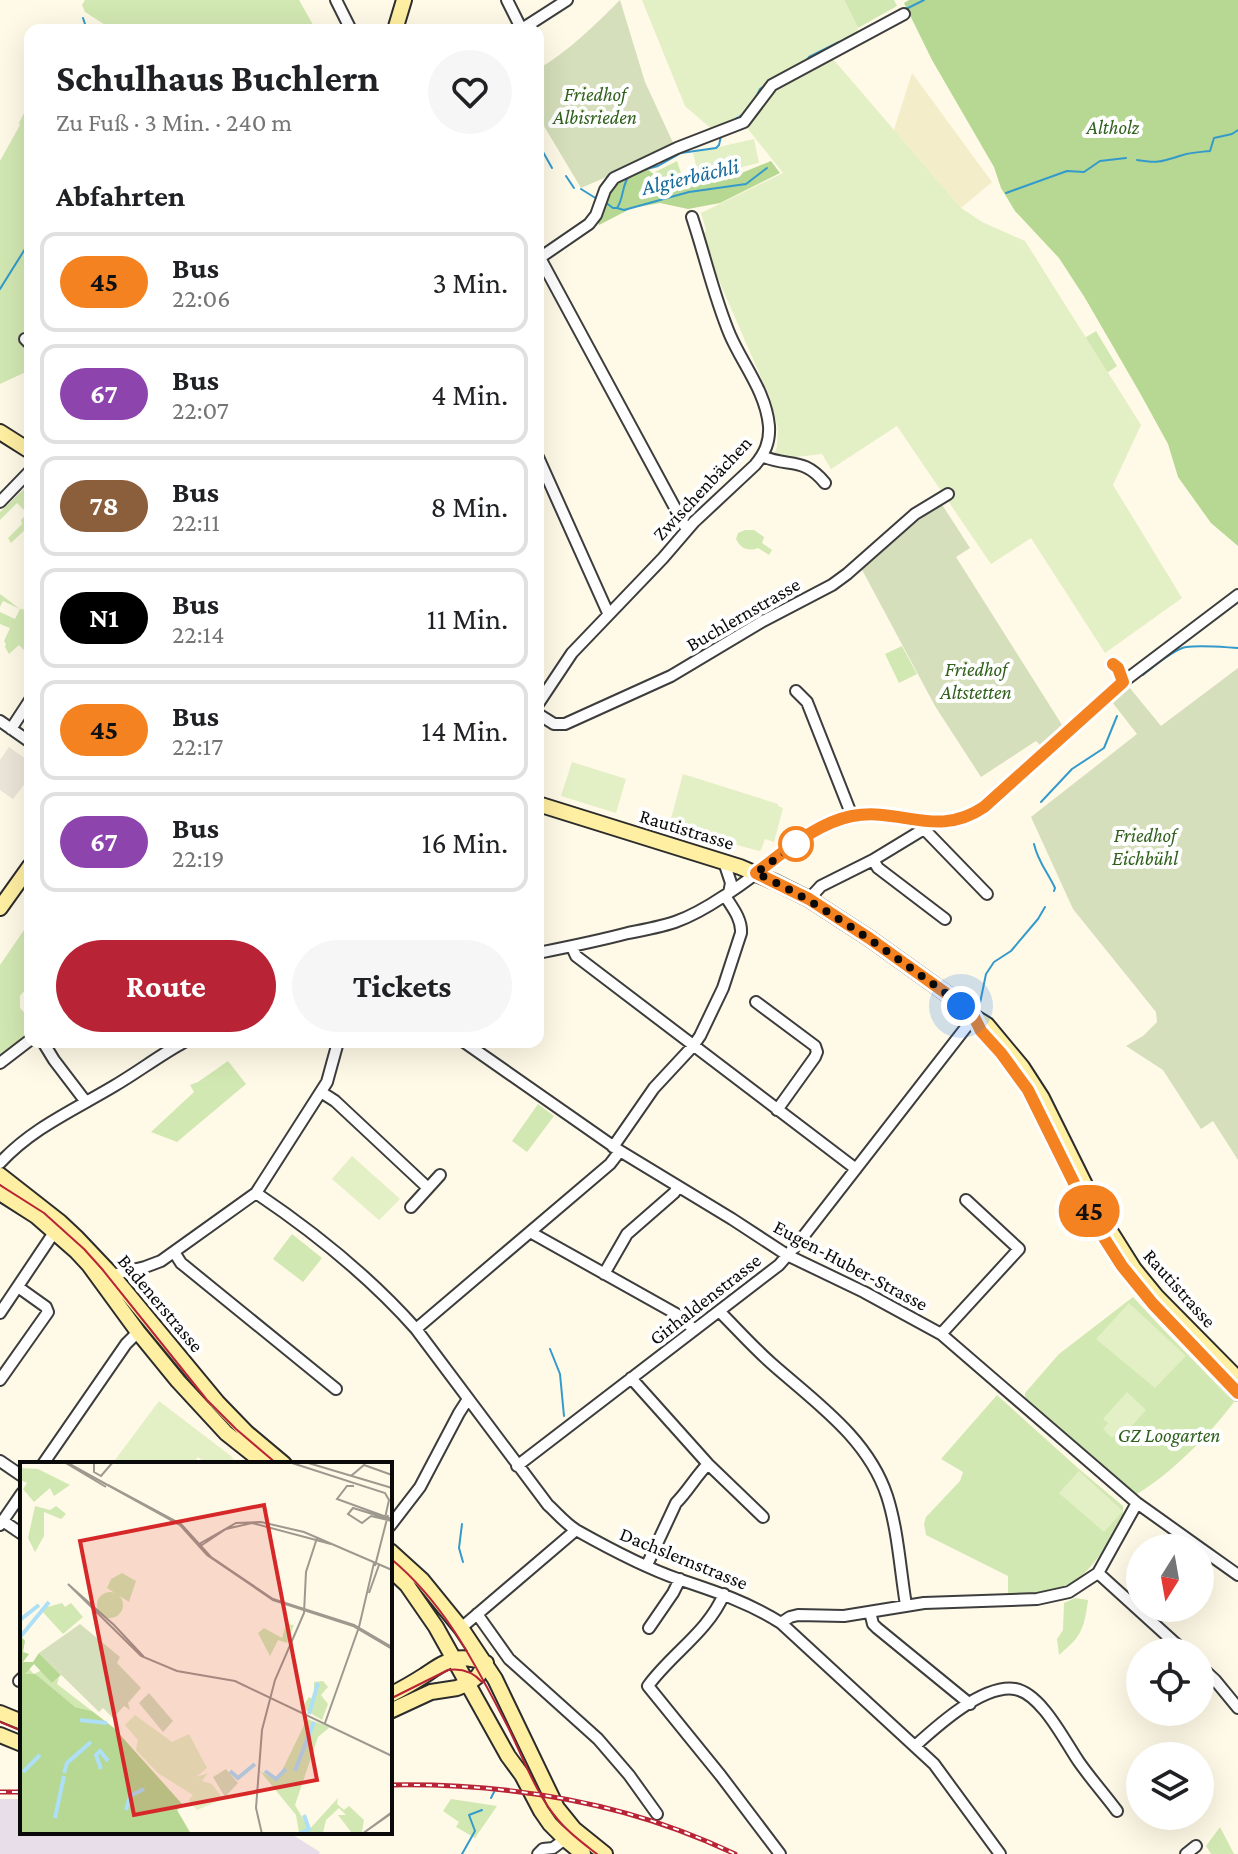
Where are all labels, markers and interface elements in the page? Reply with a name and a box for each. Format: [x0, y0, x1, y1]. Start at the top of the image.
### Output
button: heart [428, 50, 512, 134]
text: Schulhaus Buchlern [56, 57, 379, 99]
park label: Friedhof Albisrieden [552, 83, 637, 128]
text: Zu Fuß · 3 Min. · 240 m [56, 108, 292, 137]
park label: Altholz [1086, 116, 1140, 138]
water label: Algierbächli [638, 153, 741, 200]
text: Abfahrten [56, 179, 185, 212]
text: Bus [172, 251, 219, 284]
text: 45 [90, 266, 118, 297]
text: 3 Min. [432, 266, 508, 299]
text: 22:06 [172, 284, 231, 313]
text: Bus [172, 363, 219, 396]
text: 67 [90, 378, 118, 409]
text: 4 Min. [431, 378, 508, 411]
text: 22:07 [172, 396, 229, 425]
street label: Zwischenbächen [648, 431, 756, 545]
text: Bus [172, 475, 219, 508]
text: 78 [89, 490, 119, 521]
text: 8 Min. [431, 490, 508, 523]
text: 22:11 [172, 508, 220, 537]
street label: Buchlernstrasse [682, 573, 804, 655]
text: Bus [172, 587, 219, 620]
text: N1 [89, 602, 119, 633]
text: 11 Min. [427, 602, 508, 635]
text: 22:14 [172, 620, 225, 649]
park label: Friedhof Altstetten [939, 658, 1012, 703]
text: Bus [172, 699, 219, 732]
text: 45 [90, 714, 118, 745]
text: 14 Min. [421, 714, 508, 747]
text: 22:17 [172, 732, 223, 761]
street label: Rautistrasse [637, 804, 737, 854]
text: Bus [172, 811, 219, 844]
park label: Friedhof Eichbühl [1112, 824, 1179, 869]
text: 67 [90, 826, 118, 857]
text: 16 Min. [421, 826, 508, 859]
unlabelled marker [779, 827, 813, 861]
text: 22:19 [172, 844, 224, 873]
button: Route [56, 940, 276, 1032]
button: Tickets [292, 940, 512, 1032]
your location [941, 986, 981, 1026]
line badge: 45 [1053, 1185, 1125, 1237]
text: 45 [1075, 1195, 1103, 1226]
street label: Eugen-Huber-Strasse [770, 1215, 932, 1316]
street label: Rautistrasse [1139, 1244, 1221, 1332]
street label: Girhaldenstrasse [645, 1249, 765, 1349]
street label: Badenerstrasse [114, 1250, 208, 1357]
park label: GZ Loogarten [1118, 1424, 1220, 1447]
inset map [20, 1462, 392, 1834]
street label: Dachslernstrasse [617, 1522, 751, 1594]
north arrow [1126, 1534, 1214, 1622]
map controls [1126, 1534, 1214, 1830]
button: locate [1126, 1638, 1214, 1726]
button: layers [1126, 1742, 1214, 1830]

